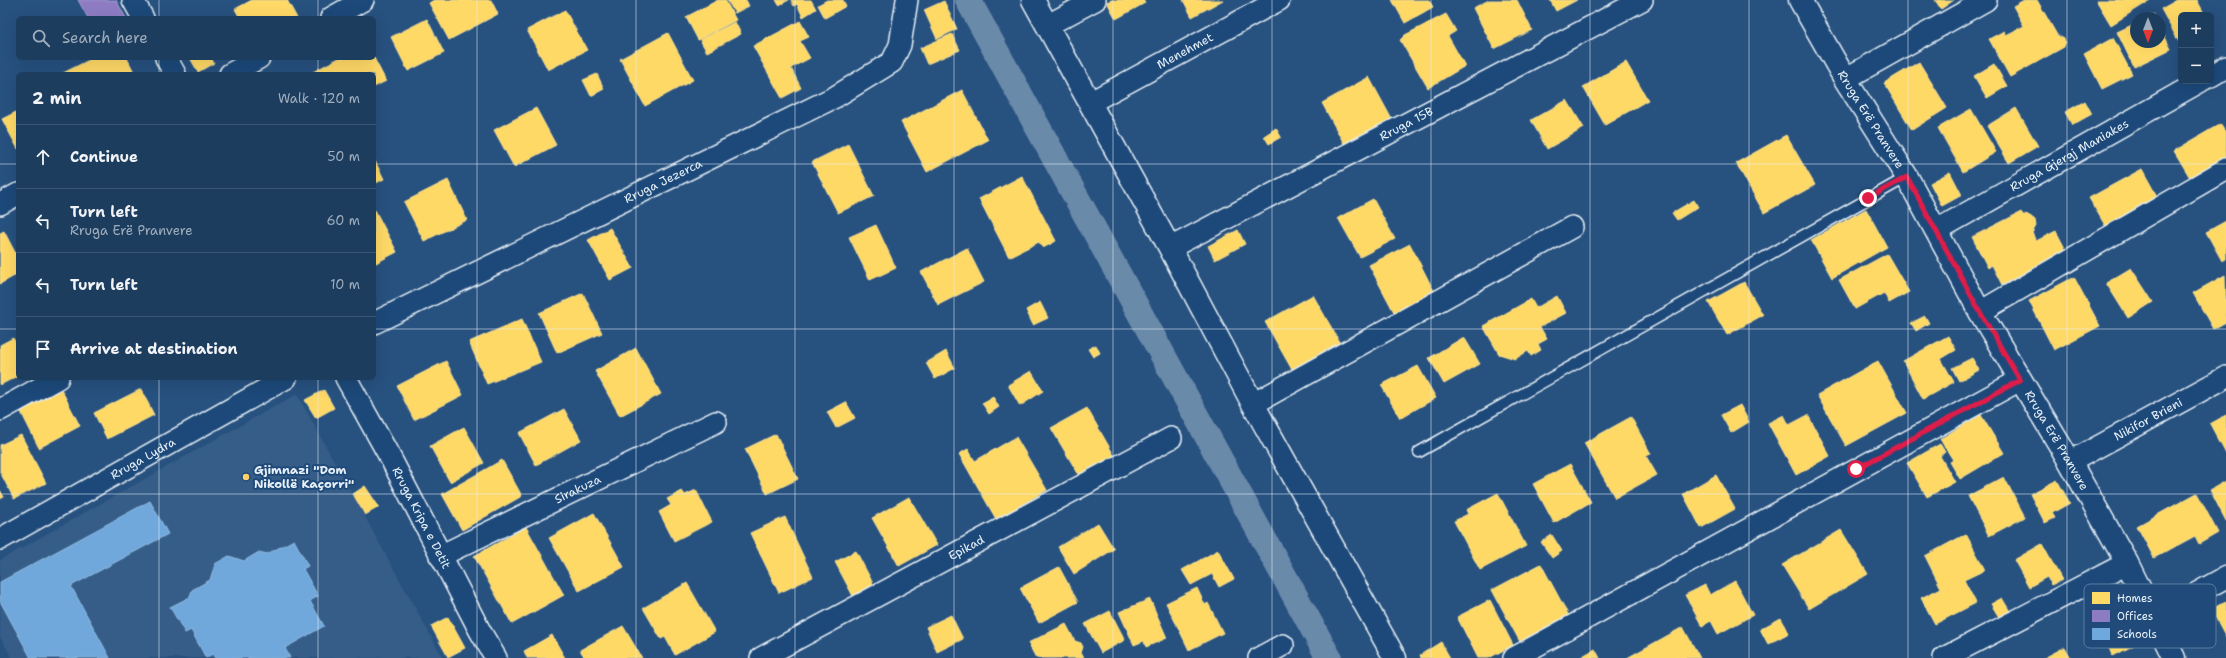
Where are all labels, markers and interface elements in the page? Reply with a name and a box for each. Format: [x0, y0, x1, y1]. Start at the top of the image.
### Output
north arrow [2130, 12, 2166, 48]
map controls [2178, 12, 2214, 84]
button: + [2178, 12, 2214, 48]
search box [16, 16, 376, 60]
icon: search [30, 27, 52, 49]
text: Search here [62, 28, 148, 48]
street label: Menehmet [1154, 29, 1216, 73]
button: − [2178, 48, 2214, 84]
street label: Rruga Erë Pranvere [1834, 68, 1908, 172]
text: 2 min [32, 87, 82, 109]
text: Walk · 120 m [278, 90, 360, 107]
street label: Rruga 15B [1377, 103, 1436, 145]
street label: Rruga Gjergj Maniakes [2007, 115, 2132, 195]
icon: ahead [32, 146, 54, 168]
text: Continue [70, 147, 138, 167]
text: 50 m [327, 148, 360, 165]
street label: Rruga Jezerca [622, 155, 705, 207]
route end [1859, 189, 1877, 207]
text: Turn left [70, 202, 138, 222]
icon: left [32, 210, 54, 232]
text: 60 m [327, 212, 360, 229]
text: Rruga Erë Pranvere [70, 222, 193, 239]
icon: left [32, 274, 54, 296]
text: Turn left [70, 275, 138, 295]
text: 10 m [330, 276, 360, 293]
icon: arrive [32, 338, 54, 360]
text: Arrive at destination [70, 339, 238, 359]
street label: Rruga Erë Pranvere [2021, 388, 2092, 493]
street label: Nikifor Brieni [2111, 394, 2185, 445]
street label: Rruga Lydra [108, 434, 179, 483]
route start [1847, 460, 1865, 478]
place label: Gjimnazi "Dom Nikollë Kaçorri" [254, 462, 354, 492]
street label: Rruga Kripa e Detit [389, 464, 454, 572]
street label: Sirakuza [552, 471, 604, 507]
marker: Gjimnazi "Dom Nikollë Kaçorri" [241, 472, 251, 482]
street label: Epikad [946, 531, 987, 564]
legend [2084, 584, 2216, 648]
text: Homes [2117, 591, 2153, 606]
text: Offices [2117, 609, 2153, 624]
text: Schools [2117, 627, 2157, 642]

